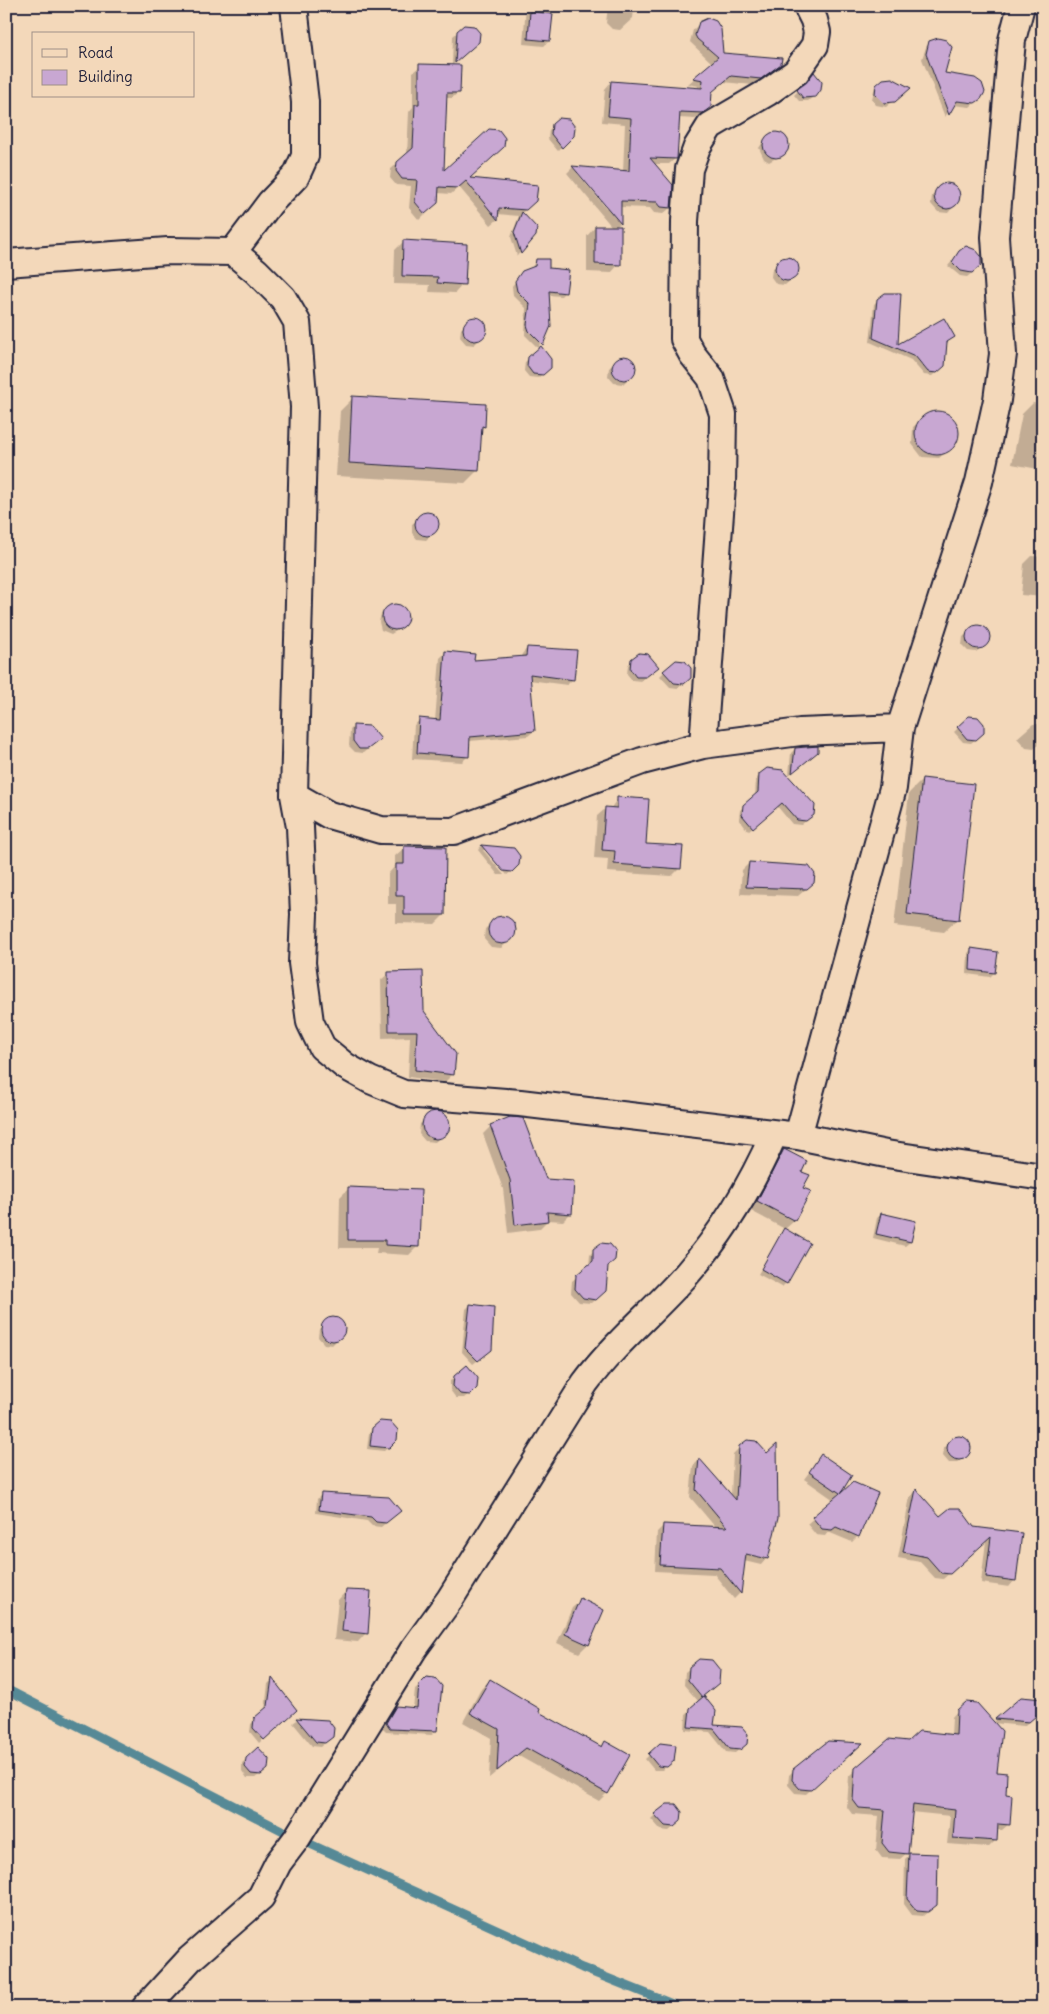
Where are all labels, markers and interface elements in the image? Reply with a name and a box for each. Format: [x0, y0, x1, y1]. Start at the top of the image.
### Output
legend [32, 32, 195, 98]
text: Road [78, 43, 113, 62]
text: Building [78, 67, 133, 86]

